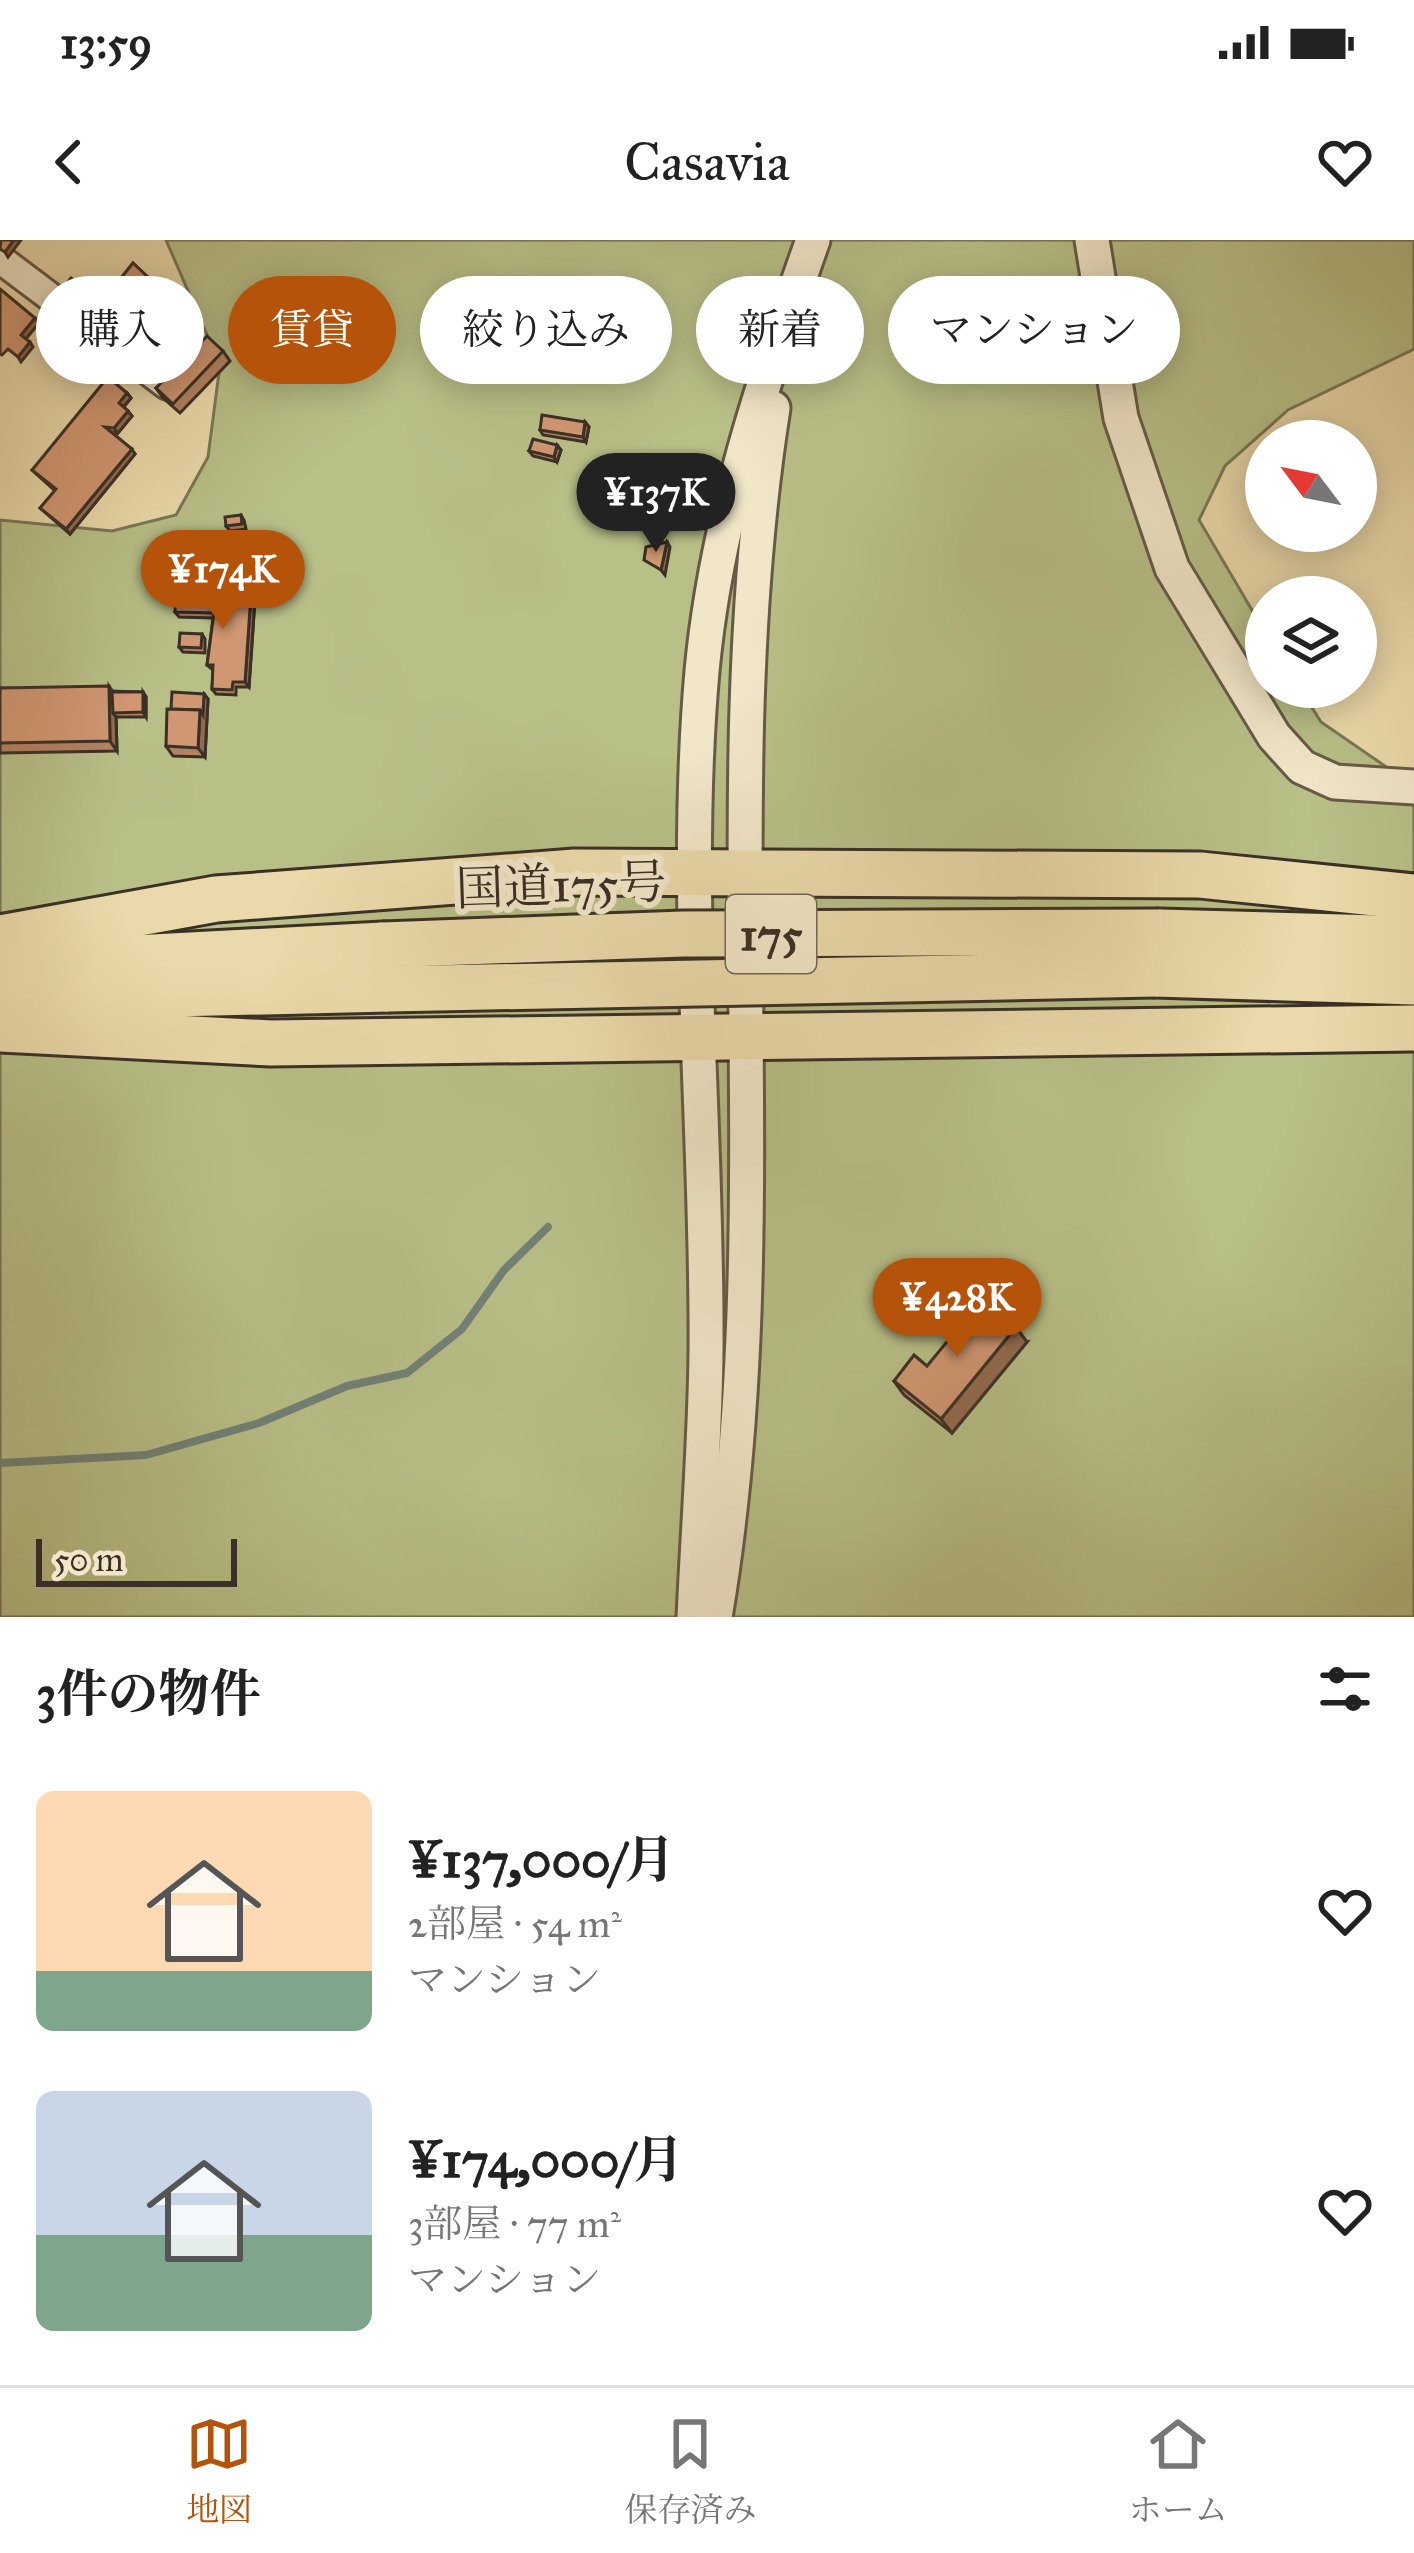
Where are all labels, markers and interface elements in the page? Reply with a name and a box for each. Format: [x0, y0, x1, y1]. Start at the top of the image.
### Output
text: 13:59 [60, 15, 152, 70]
icon: back [36, 129, 102, 195]
text: Casavia [624, 129, 790, 195]
icon: heart [1312, 129, 1378, 195]
chip: 購入 [36, 276, 204, 384]
chip: 賃貸 [228, 276, 396, 384]
chip: 絞り込み [420, 276, 672, 384]
chip: 新着 [696, 276, 864, 384]
chip: マンション [888, 276, 1180, 384]
north arrow [1245, 420, 1377, 552]
map controls [1245, 420, 1377, 708]
pin: ¥137K [572, 453, 740, 555]
text: ¥137K [603, 468, 709, 516]
pin: ¥174K [139, 530, 307, 632]
text: ¥174K [168, 545, 278, 593]
button: layers [1245, 576, 1377, 708]
street label: 国道175号 [455, 852, 667, 918]
road number: 175 [726, 895, 816, 973]
pin: ¥428K [873, 1258, 1041, 1360]
text: ¥428K [900, 1273, 1014, 1321]
scale bar [36, 1533, 237, 1586]
text: 50 m [54, 1540, 123, 1580]
icon: filters [1312, 1656, 1378, 1722]
text: 3件の物件 [36, 1663, 260, 1725]
text: ¥137,000/月 [408, 1829, 676, 1891]
icon: home [132, 1839, 276, 1983]
icon: heart [1312, 1878, 1378, 1944]
text: 2部屋 · 54 m² [408, 1900, 622, 1948]
text: マンション [408, 1956, 601, 2004]
text: ¥174,000/月 [408, 2129, 684, 2191]
icon: home [132, 2139, 276, 2283]
icon: heart [1312, 2178, 1378, 2244]
text: 3部屋 · 77 m² [408, 2200, 621, 2248]
text: マンション [408, 2256, 601, 2304]
tab: 地図 [186, 2411, 252, 2530]
tab: 保存済み [624, 2411, 756, 2530]
tab: ホーム [1129, 2411, 1228, 2530]

